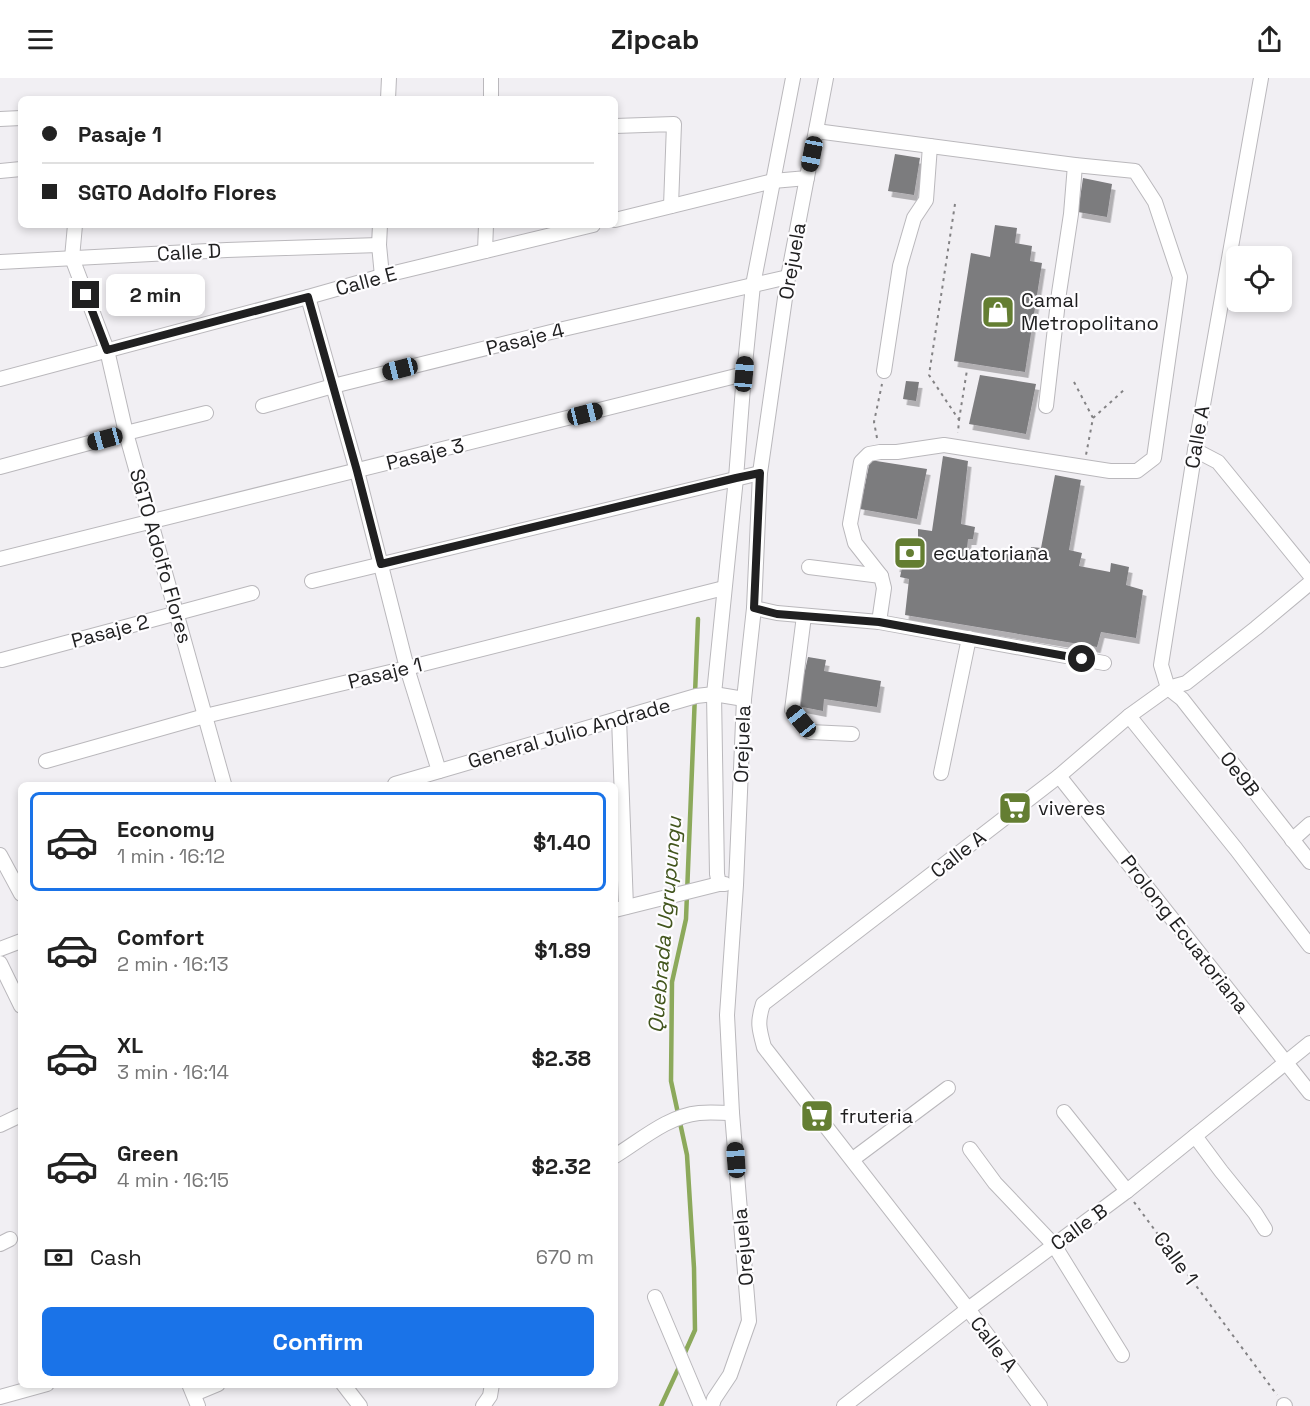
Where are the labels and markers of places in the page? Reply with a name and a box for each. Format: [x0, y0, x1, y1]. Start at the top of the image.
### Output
place label: Camal Metropolitano [1021, 287, 1159, 336]
shop icon: Camal Metropolitano [980, 294, 1016, 330]
bank icon: ecuatoriana [892, 535, 928, 571]
place label: ecuatoriana [933, 540, 1049, 566]
supermarket icon: viveres [997, 790, 1033, 826]
place label: viveres [1038, 795, 1105, 821]
supermarket icon: fruteria [799, 1098, 835, 1134]
place label: fruteria [840, 1103, 913, 1129]

